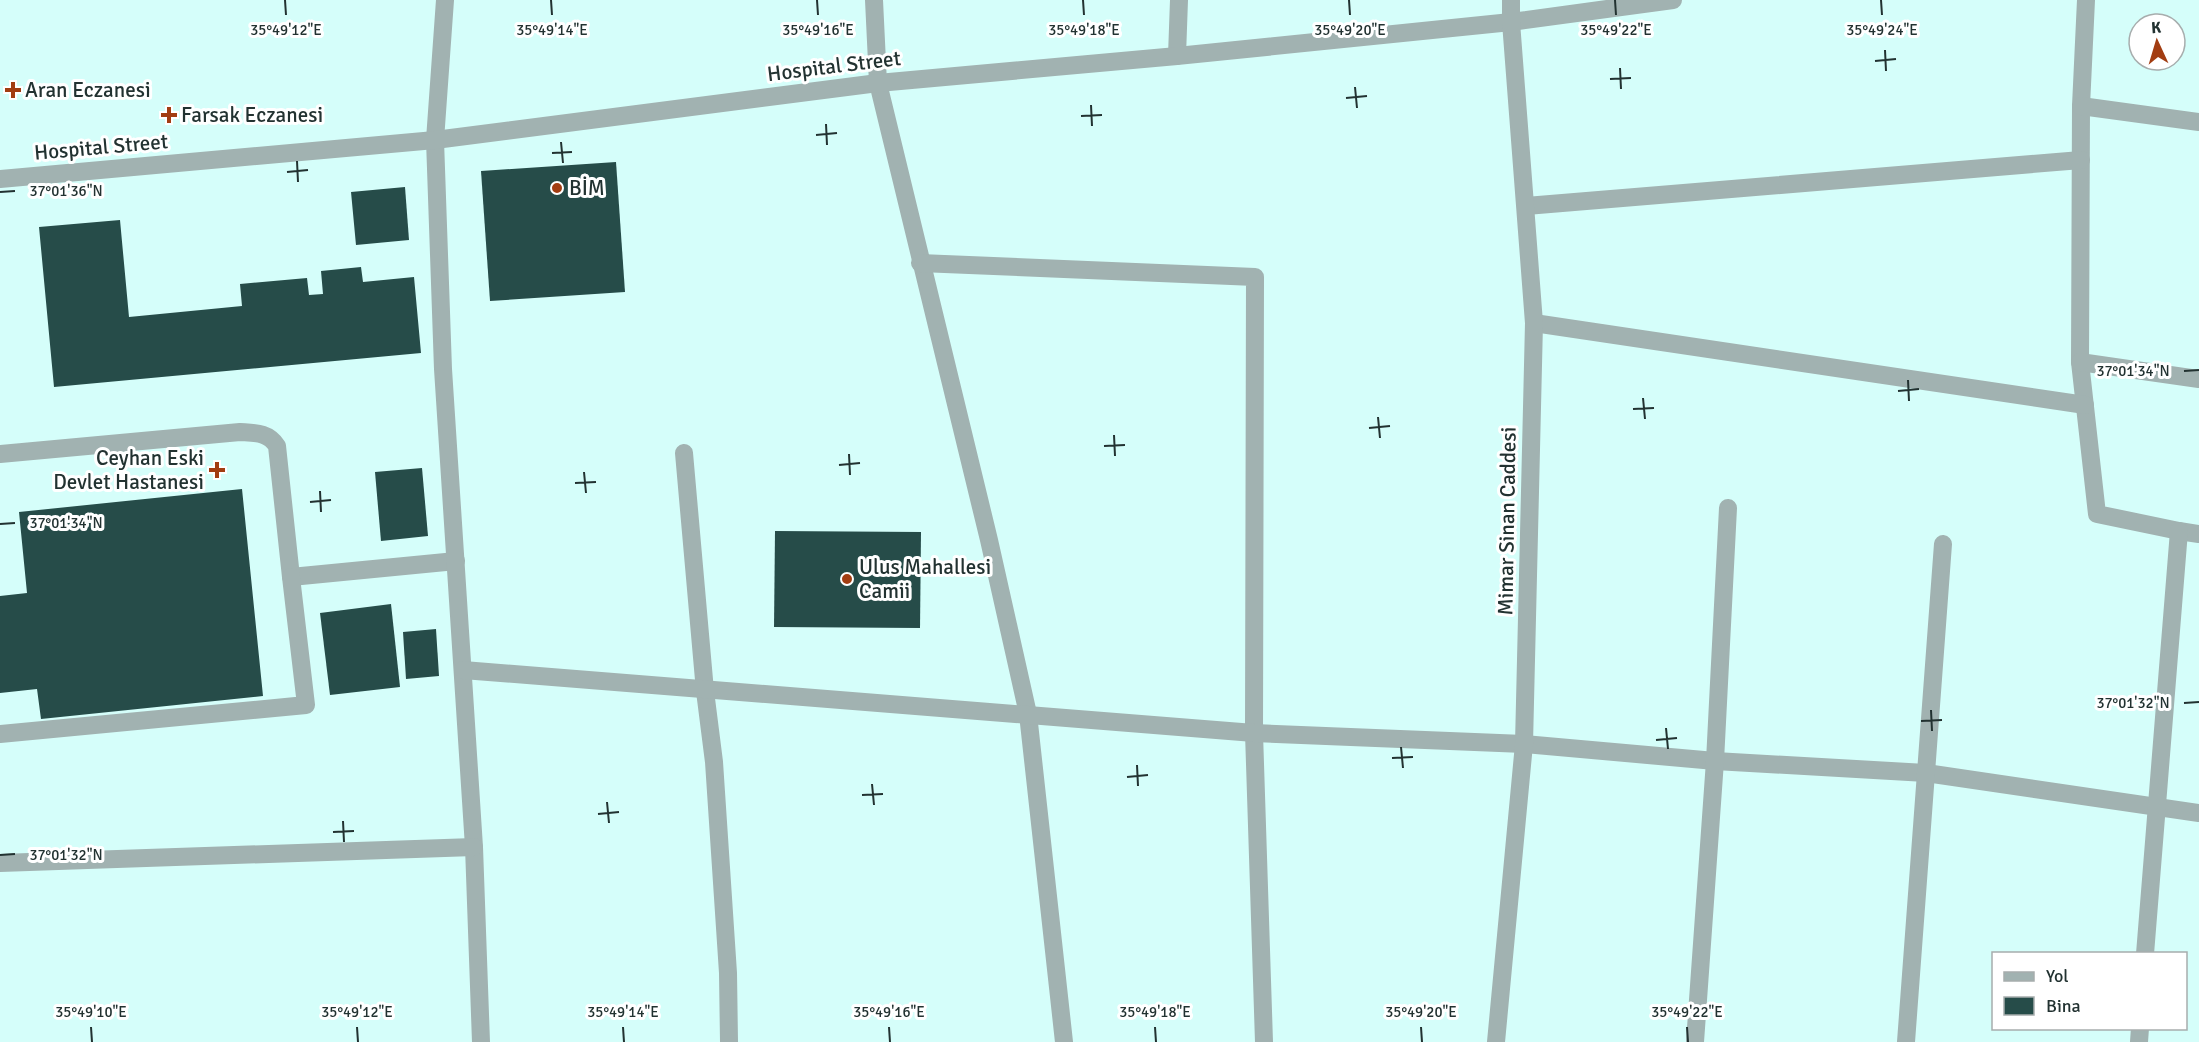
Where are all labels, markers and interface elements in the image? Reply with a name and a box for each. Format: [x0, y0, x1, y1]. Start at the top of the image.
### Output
north arrow [2127, 12, 2187, 72]
text: K [2150, 18, 2162, 38]
text: 35°49'12"E [250, 21, 322, 39]
text: 35°49'14"E [516, 21, 588, 39]
text: 35°49'16"E [782, 21, 854, 39]
text: 35°49'18"E [1048, 21, 1120, 39]
text: 35°49'20"E [1314, 21, 1386, 39]
text: 35°49'22"E [1580, 21, 1652, 39]
text: 35°49'24"E [1846, 21, 1918, 39]
street label: Hospital Street [766, 45, 902, 87]
place label: Aran Eczanesi [25, 77, 151, 103]
marker: Aran Eczanesi [6, 83, 20, 97]
place label: Farsak Eczanesi [181, 102, 323, 128]
marker: Farsak Eczanesi [162, 108, 176, 122]
street label: Hospital Street [33, 128, 169, 166]
place label: BİM [569, 175, 605, 201]
marker: BİM [550, 181, 564, 195]
text: 37°01'36"N [29, 182, 103, 200]
text: 37°01'34"N [2096, 362, 2170, 380]
street label: Mimar Sinan Caddesi [1492, 426, 1522, 616]
place label: Ceyhan Eski Devlet Hastanesi [53, 445, 204, 495]
marker: Ceyhan Eski Devlet Hastanesi [208, 461, 226, 479]
text: 37°01'34"N [29, 514, 103, 532]
place label: Ulus Mahallesi Camii [859, 554, 991, 604]
marker: Ulus Mahallesi Camii [840, 572, 854, 586]
text: 37°01'32"N [2096, 694, 2170, 712]
text: 37°01'32"N [29, 846, 103, 864]
legend [1992, 952, 2187, 1030]
text: Yol [2046, 965, 2069, 987]
text: Bina [2046, 995, 2081, 1017]
text: 35°49'10"E [55, 1003, 127, 1021]
text: 35°49'12"E [321, 1003, 393, 1021]
text: 35°49'14"E [587, 1003, 659, 1021]
text: 35°49'16"E [853, 1003, 925, 1021]
text: 35°49'18"E [1119, 1003, 1191, 1021]
text: 35°49'20"E [1385, 1003, 1457, 1021]
text: 35°49'22"E [1651, 1003, 1723, 1021]

